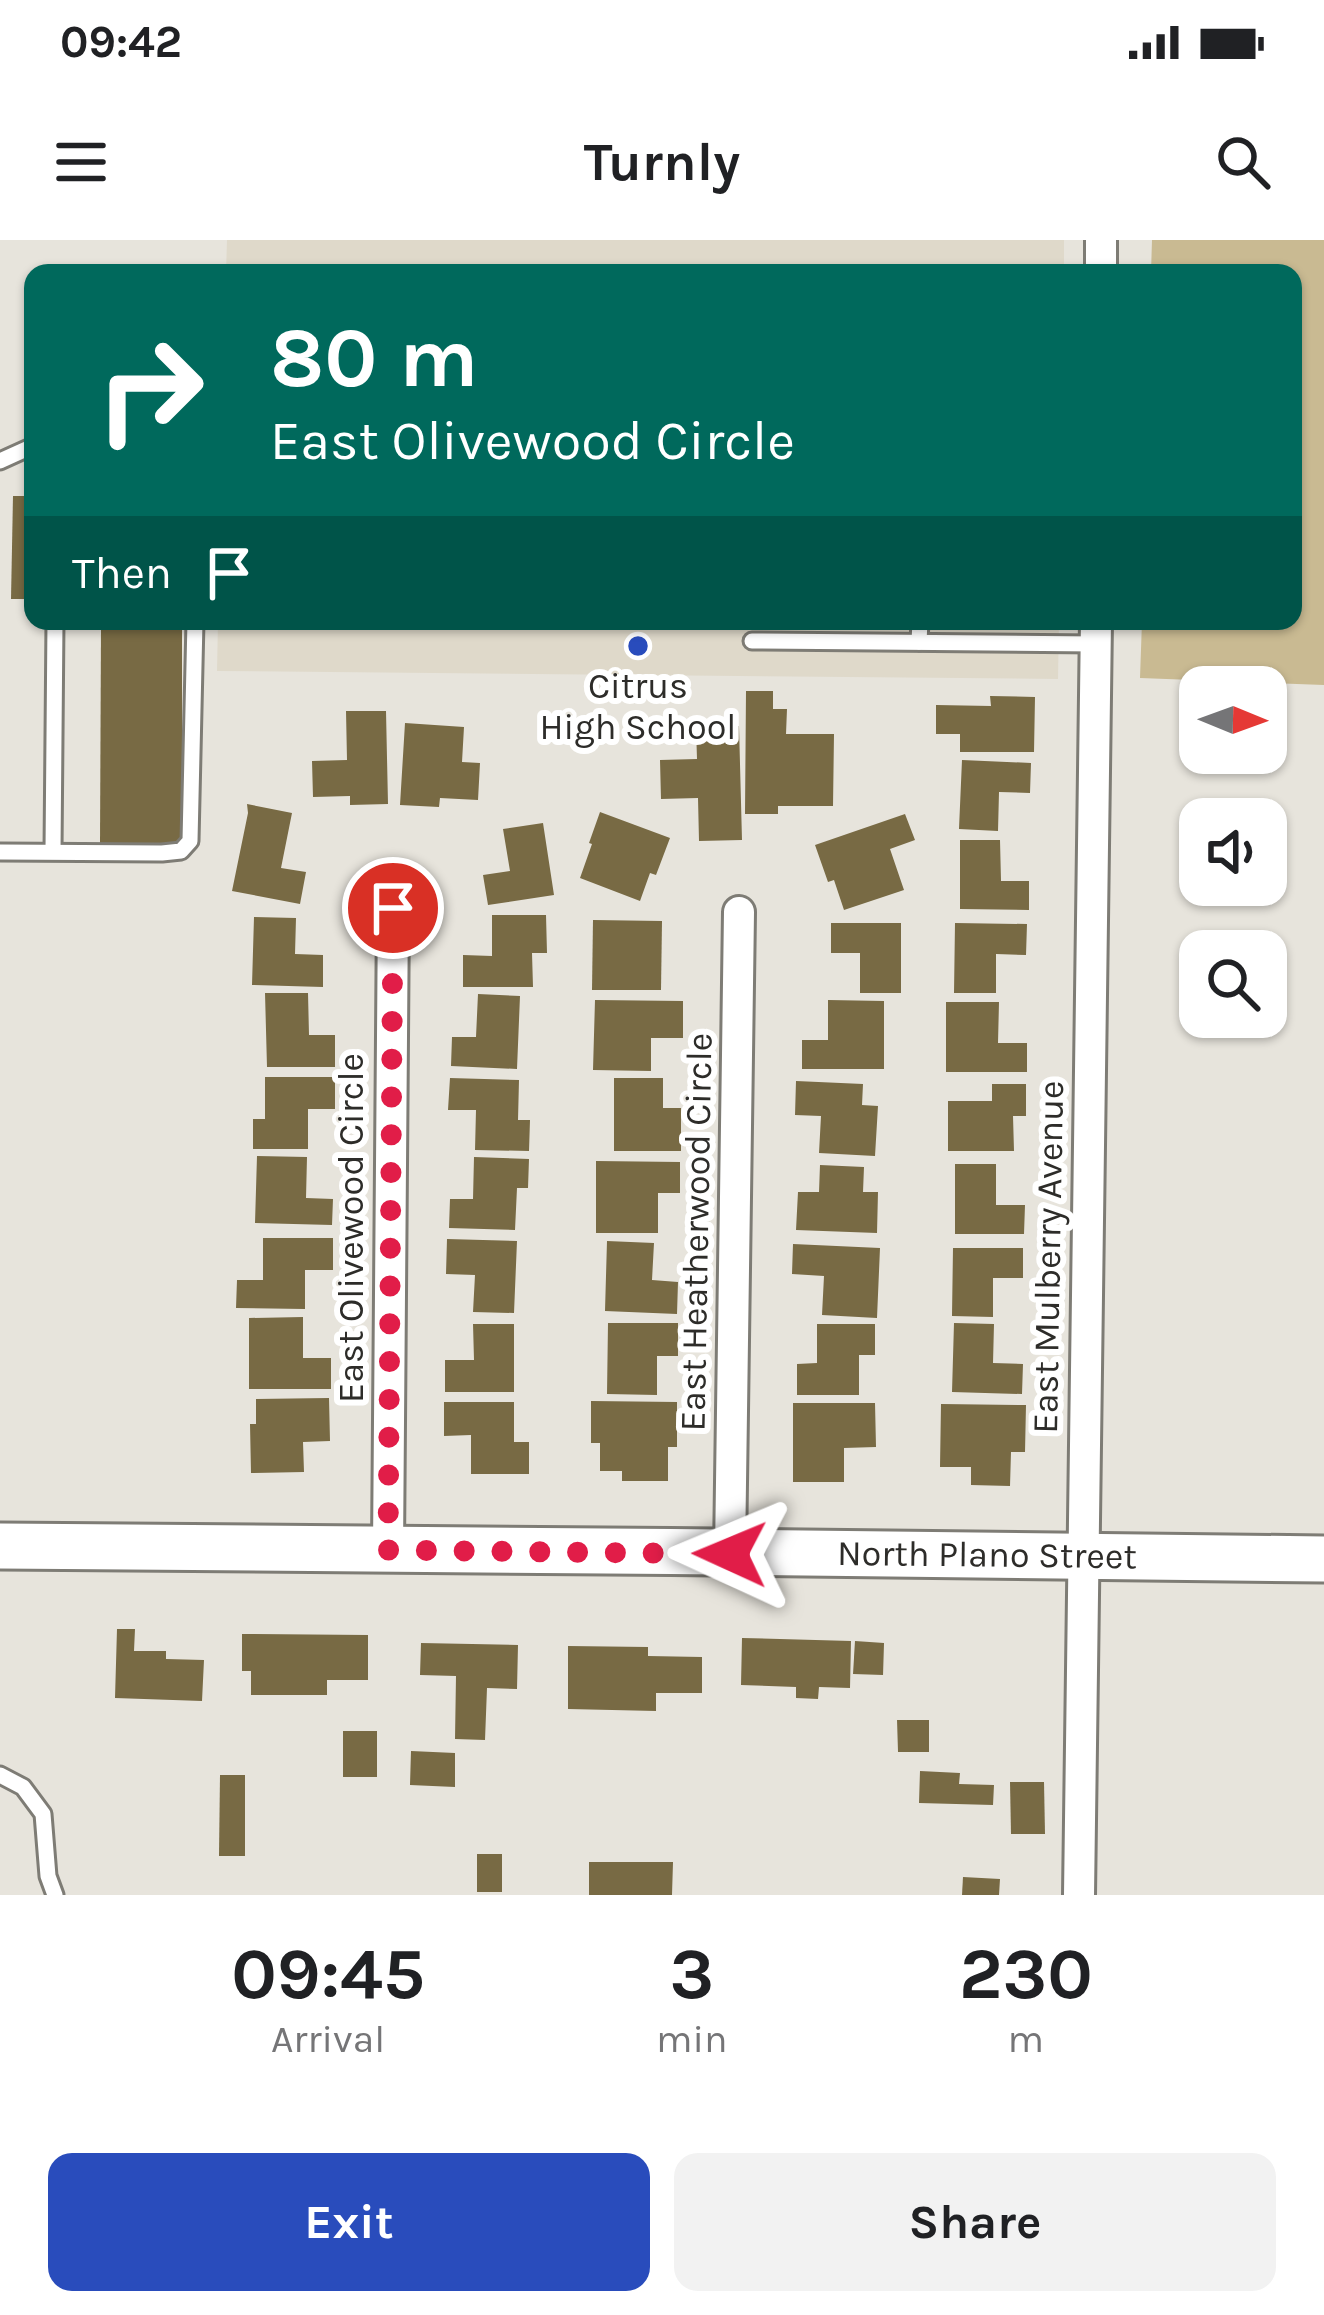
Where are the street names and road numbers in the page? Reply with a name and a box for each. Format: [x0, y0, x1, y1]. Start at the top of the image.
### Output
street label: East Heatherwood Circle [672, 1032, 720, 1432]
street label: East Olivewood Circle [330, 1053, 372, 1403]
street label: East Mulberry Avenue [1024, 1080, 1072, 1434]
street label: North Plano Street [837, 1532, 1137, 1577]

